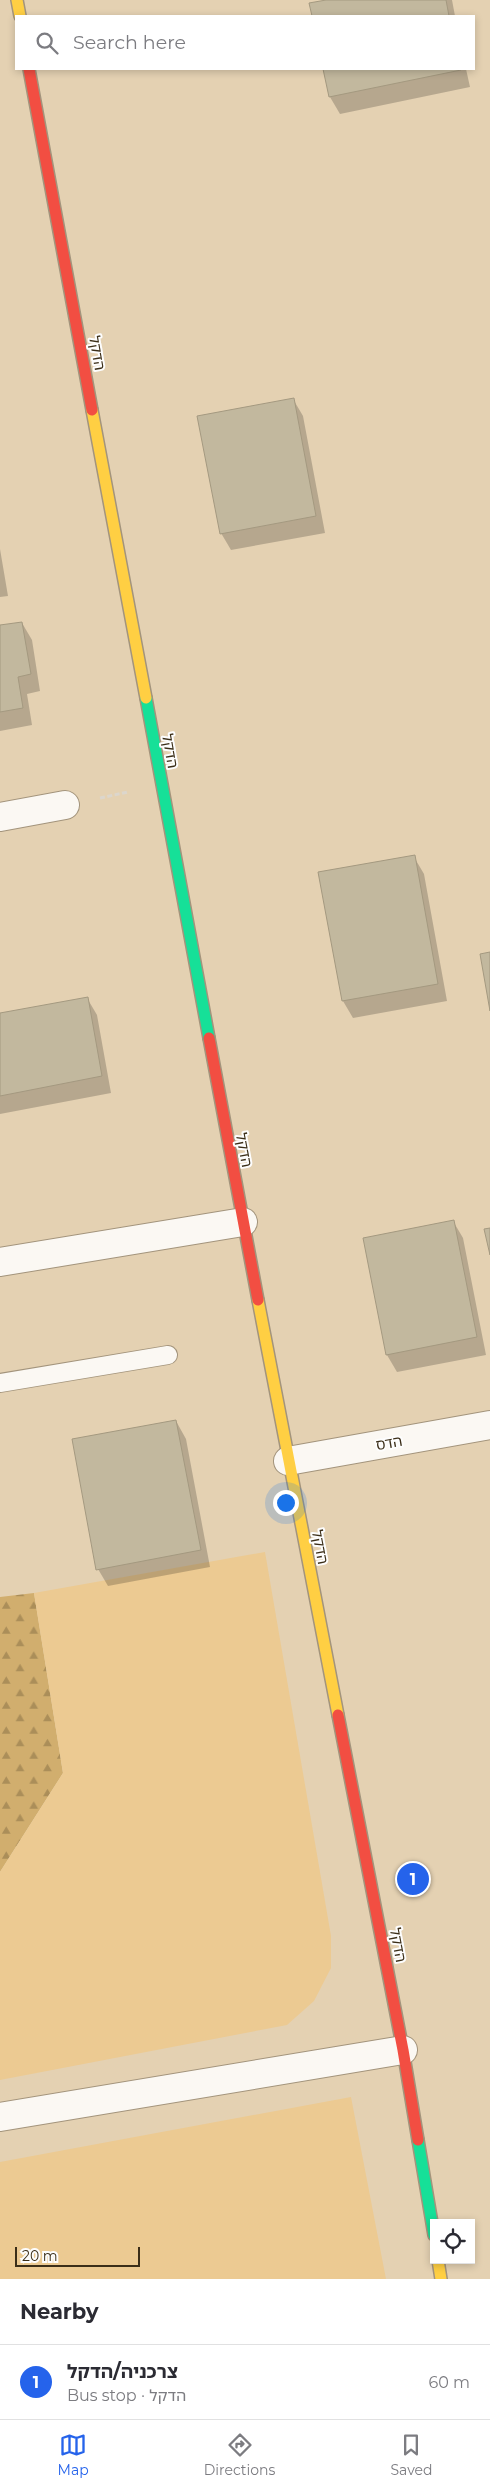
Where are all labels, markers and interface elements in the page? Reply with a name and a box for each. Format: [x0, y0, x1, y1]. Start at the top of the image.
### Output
search box [15, 15, 475, 70]
icon: search [33, 29, 61, 57]
text: Search here [73, 31, 186, 54]
street label: הדקל [85, 334, 110, 372]
street label: הדקל [158, 732, 183, 770]
street label: הדקל [232, 1131, 257, 1169]
street label: הדס [374, 1431, 404, 1454]
your location [273, 1490, 299, 1516]
street label: הדקל [308, 1528, 333, 1566]
pin: 1 [397, 1860, 429, 1898]
street label: הדקל [386, 1926, 411, 1964]
map controls [430, 2219, 475, 2264]
button: locate [430, 2219, 475, 2264]
scale bar [15, 2244, 140, 2267]
text: 20 m [22, 2247, 58, 2265]
text: Nearby [20, 2299, 99, 2324]
text: צרכניה/הדקל [67, 2360, 178, 2383]
text: 1 [33, 2373, 39, 2392]
text: 60 m [428, 2373, 470, 2392]
text: Bus stop · הדקל [67, 2386, 186, 2405]
tab: Map [58, 2431, 89, 2479]
tab: Directions [204, 2431, 275, 2479]
tab: Saved [390, 2431, 432, 2479]

